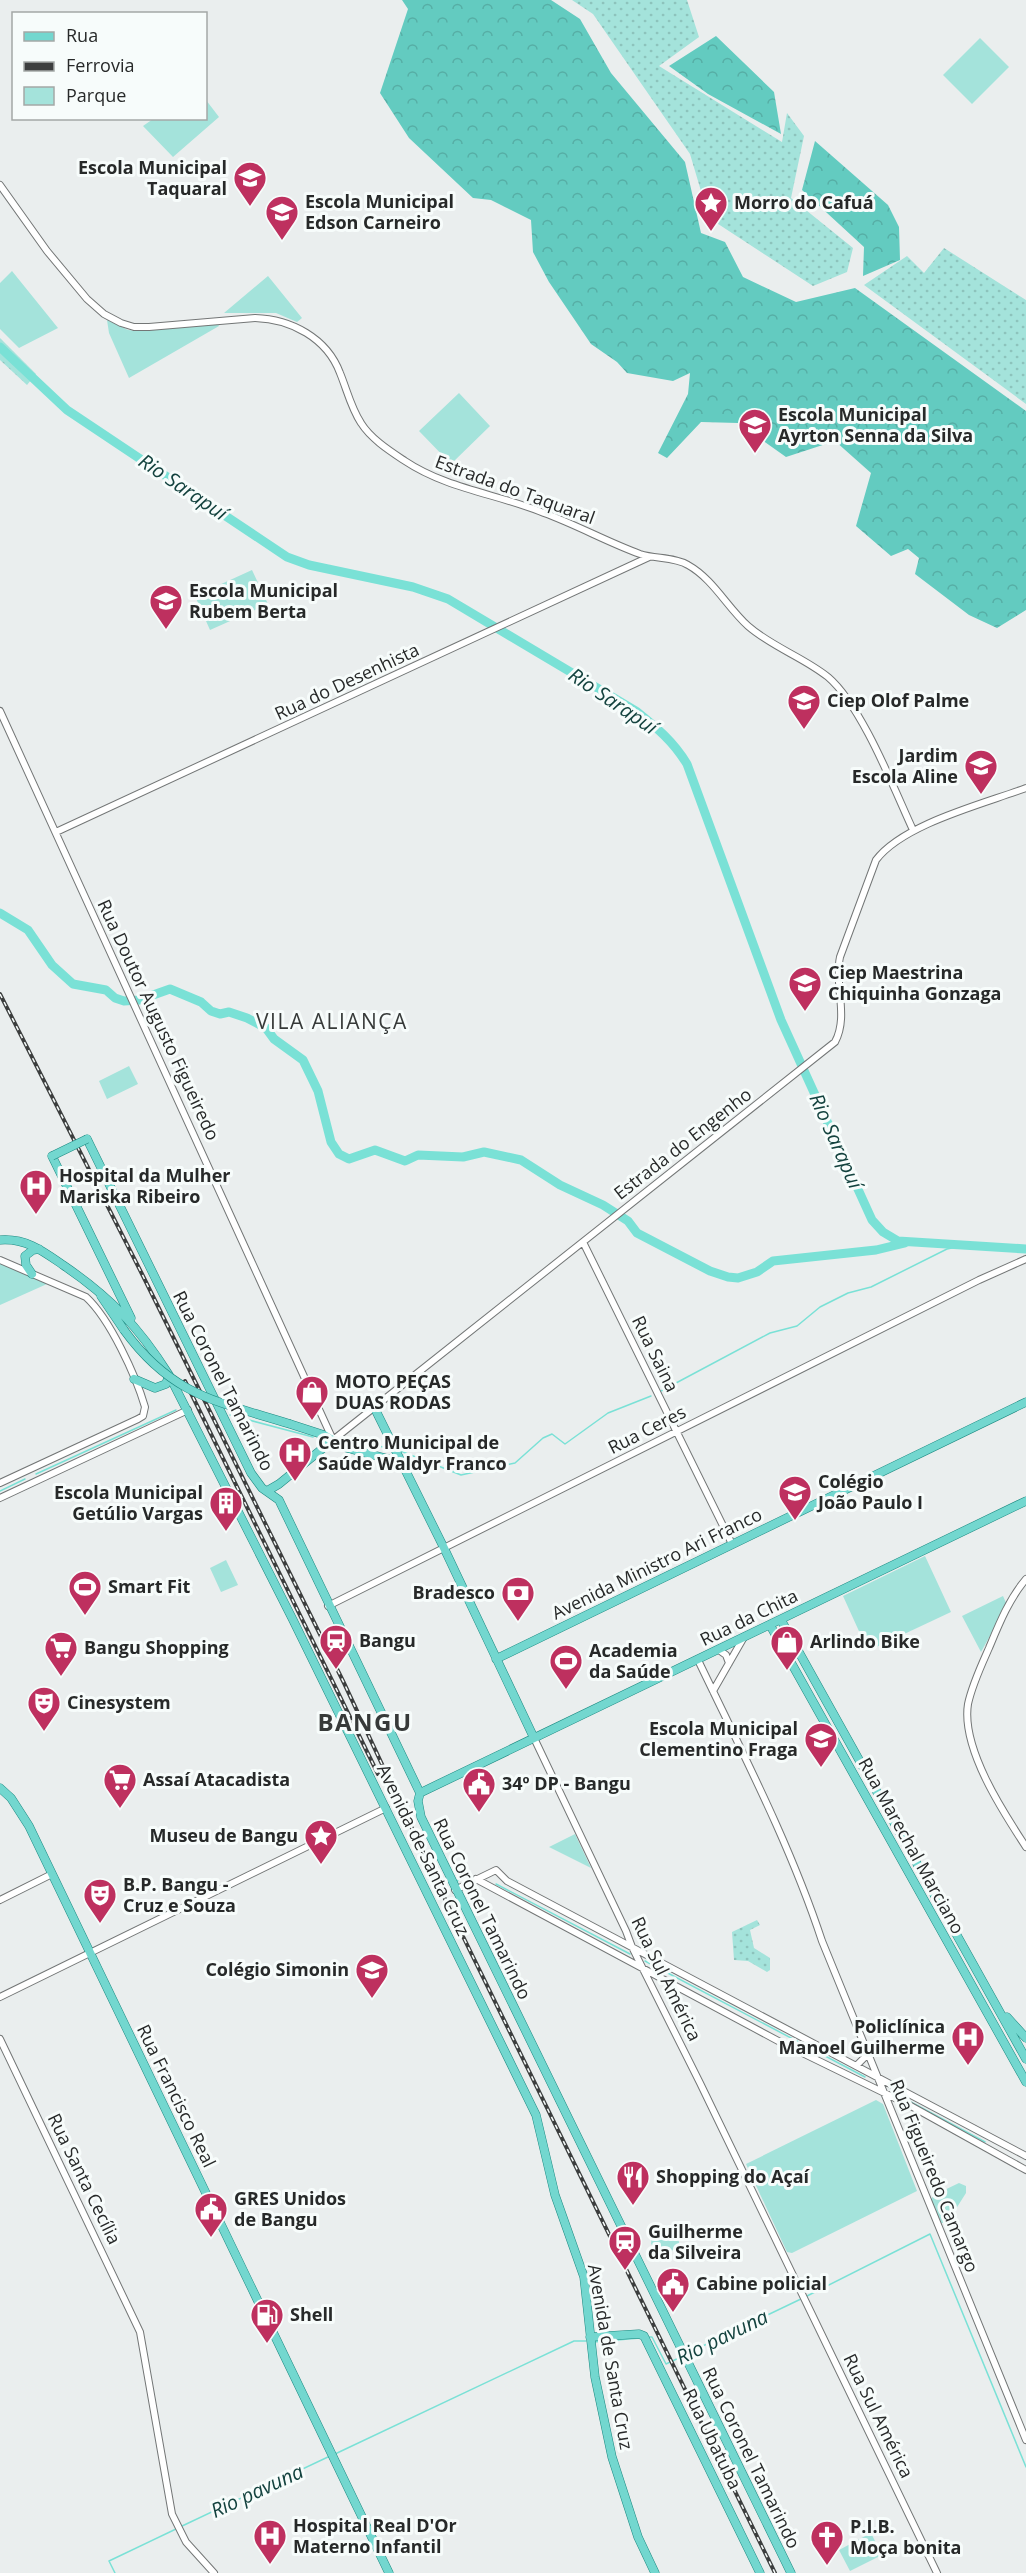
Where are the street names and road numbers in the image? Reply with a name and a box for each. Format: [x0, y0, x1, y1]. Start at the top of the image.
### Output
street label: Estrada do Taquaral [432, 449, 599, 529]
street label: Rua do Desenhista [270, 637, 423, 725]
street label: Rua Doutor Augusto Figueiredo [92, 895, 225, 1144]
street label: Estrada do Engenho [609, 1082, 756, 1205]
street label: Rua Coronel Tamarindo [168, 1286, 280, 1475]
street label: Rua Saina [627, 1311, 685, 1396]
street label: Rua Ceres [604, 1399, 690, 1459]
street label: Avenida Ministro Ari Franco [547, 1502, 766, 1625]
street label: Rua da Chita [696, 1583, 801, 1651]
street label: Rua Marechal Marciano [853, 1753, 970, 1938]
street label: Avenida de Santa Cruz [372, 1760, 476, 1939]
street label: Rua Coronel Tamarindo [429, 1814, 537, 2003]
street label: Rua Sul América [626, 1912, 707, 2045]
street label: Rua Francisco Real [132, 2020, 222, 2171]
street label: Rua Figueiredo Camargo [885, 2076, 985, 2276]
street label: Rua Santa Cecília [43, 2109, 127, 2248]
street label: Avenida de Santa Cruz [583, 2262, 639, 2451]
street label: Rua Sul América [838, 2349, 919, 2482]
street label: Rua Coronel Tamarindo [698, 2363, 806, 2552]
street label: Rua Ubatuba [678, 2384, 748, 2493]

